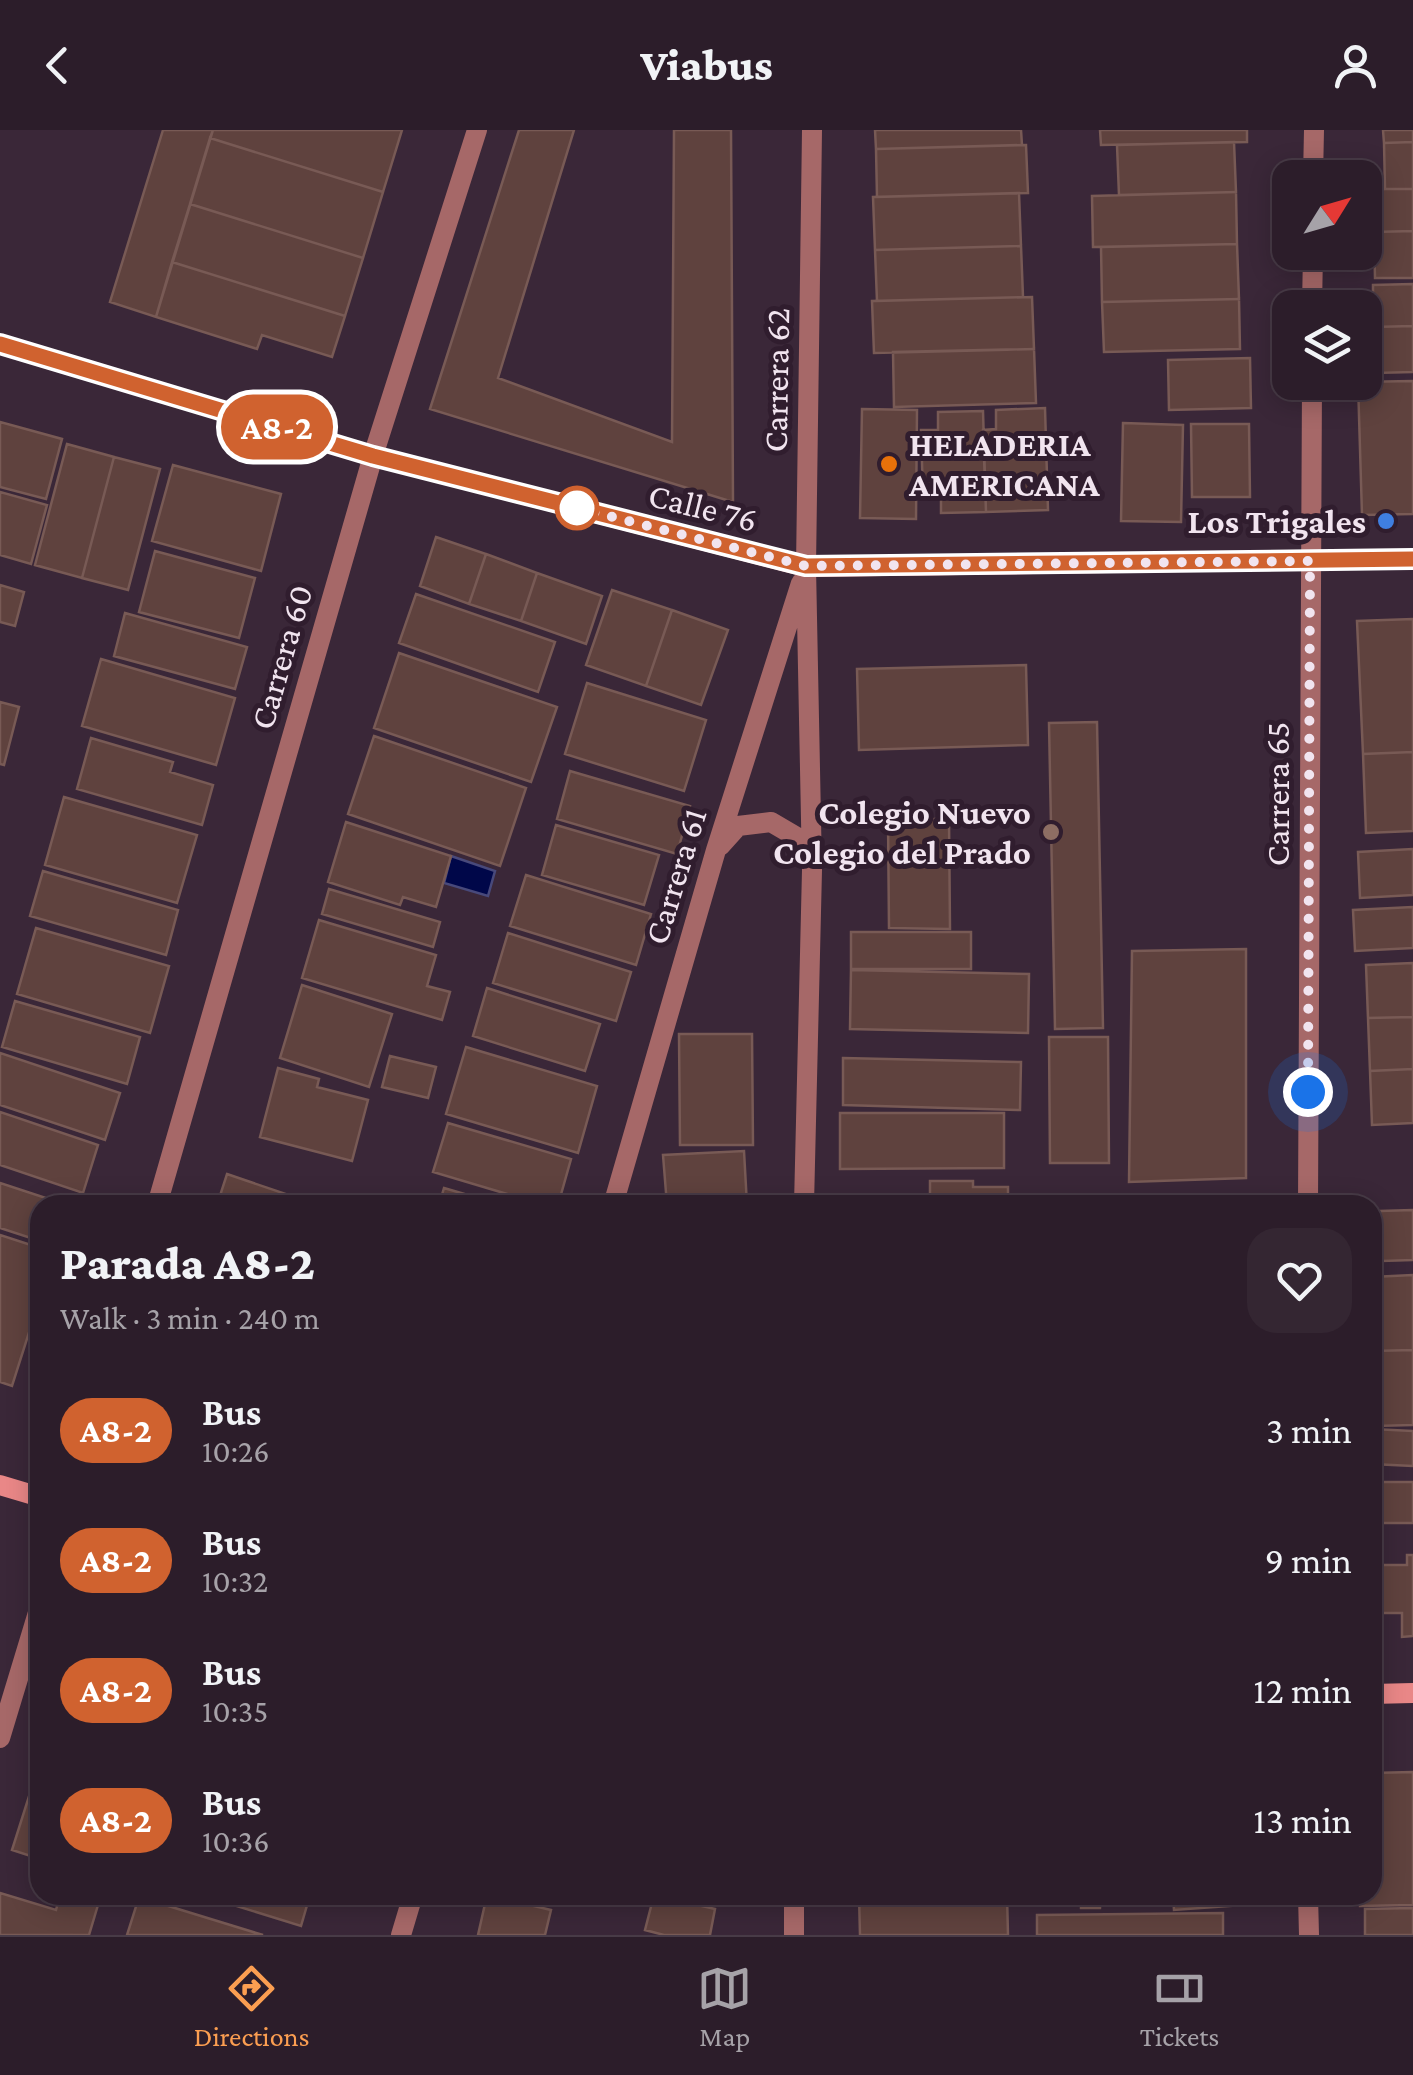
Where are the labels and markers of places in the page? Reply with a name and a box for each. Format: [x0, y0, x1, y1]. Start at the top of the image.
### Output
place label: HELADERIA AMERICANA [908, 425, 1101, 504]
marker: HELADERIA AMERICANA [878, 453, 900, 475]
unlabelled marker [556, 487, 598, 529]
place label: Los Trigales [1188, 502, 1366, 541]
marker: Los Trigales [1375, 510, 1397, 532]
place label: Colegio Nuevo Colegio del Prado [773, 793, 1031, 872]
marker: Colegio Nuevo Colegio del Prado [1040, 821, 1062, 843]

